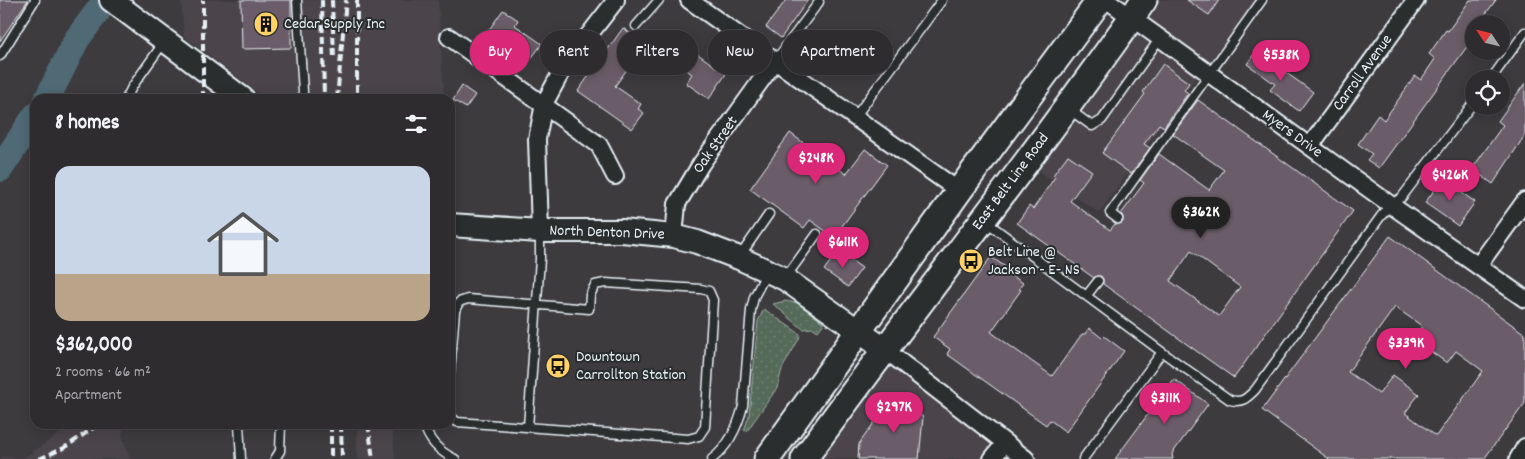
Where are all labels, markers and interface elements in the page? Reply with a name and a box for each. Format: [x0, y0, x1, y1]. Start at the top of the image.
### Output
building icon: Cedar Supply Inc [253, 11, 279, 37]
place label: Cedar Supply Inc [284, 13, 385, 36]
north arrow [1465, 15, 1510, 60]
map controls [1465, 15, 1510, 115]
chip: Buy [470, 30, 530, 75]
chip: Rent [540, 30, 607, 75]
chip: Filters [617, 30, 698, 75]
chip: New [708, 30, 772, 75]
chip: Apartment [782, 30, 893, 75]
street label: Carroll Avenue [1327, 30, 1399, 116]
pin: $538K [1246, 39, 1316, 82]
text: $538K [1263, 44, 1299, 67]
button: locate [1465, 70, 1510, 115]
street label: Myers Drive [1257, 104, 1327, 164]
text: 8 homes [55, 109, 120, 139]
icon: filters [402, 110, 430, 138]
street label: Oak Street [688, 111, 744, 179]
street label: East Belt Line Road [967, 129, 1055, 235]
pin: $248K [781, 142, 851, 185]
text: $248K [798, 147, 834, 170]
pin: $426K [1415, 160, 1485, 202]
text: $426K [1432, 164, 1468, 187]
pin: $362K [1166, 196, 1236, 239]
icon: home [198, 199, 288, 289]
text: $362K [1182, 201, 1220, 224]
street label: North Denton Drive [549, 219, 665, 247]
pin: $611K [808, 226, 878, 269]
text: $611K [828, 231, 858, 254]
place label: Belt Line @ Jackson - E- NS [988, 241, 1080, 282]
bus stop icon: Belt Line @ Jackson - E- NS [958, 248, 984, 274]
pin: $339K [1371, 328, 1441, 370]
text: $362,000 [55, 331, 133, 361]
text: $339K [1387, 332, 1425, 355]
place label: Downtown Carrollton Station [576, 346, 686, 387]
bus stop icon: Downtown Carrollton Station [545, 353, 571, 379]
text: 2 rooms · 66 m² [55, 361, 151, 384]
pin: $311K [1130, 382, 1200, 425]
text: Apartment [55, 384, 122, 407]
text: $311K [1150, 387, 1180, 410]
pin: $297K [859, 392, 929, 434]
text: $297K [876, 396, 912, 419]

